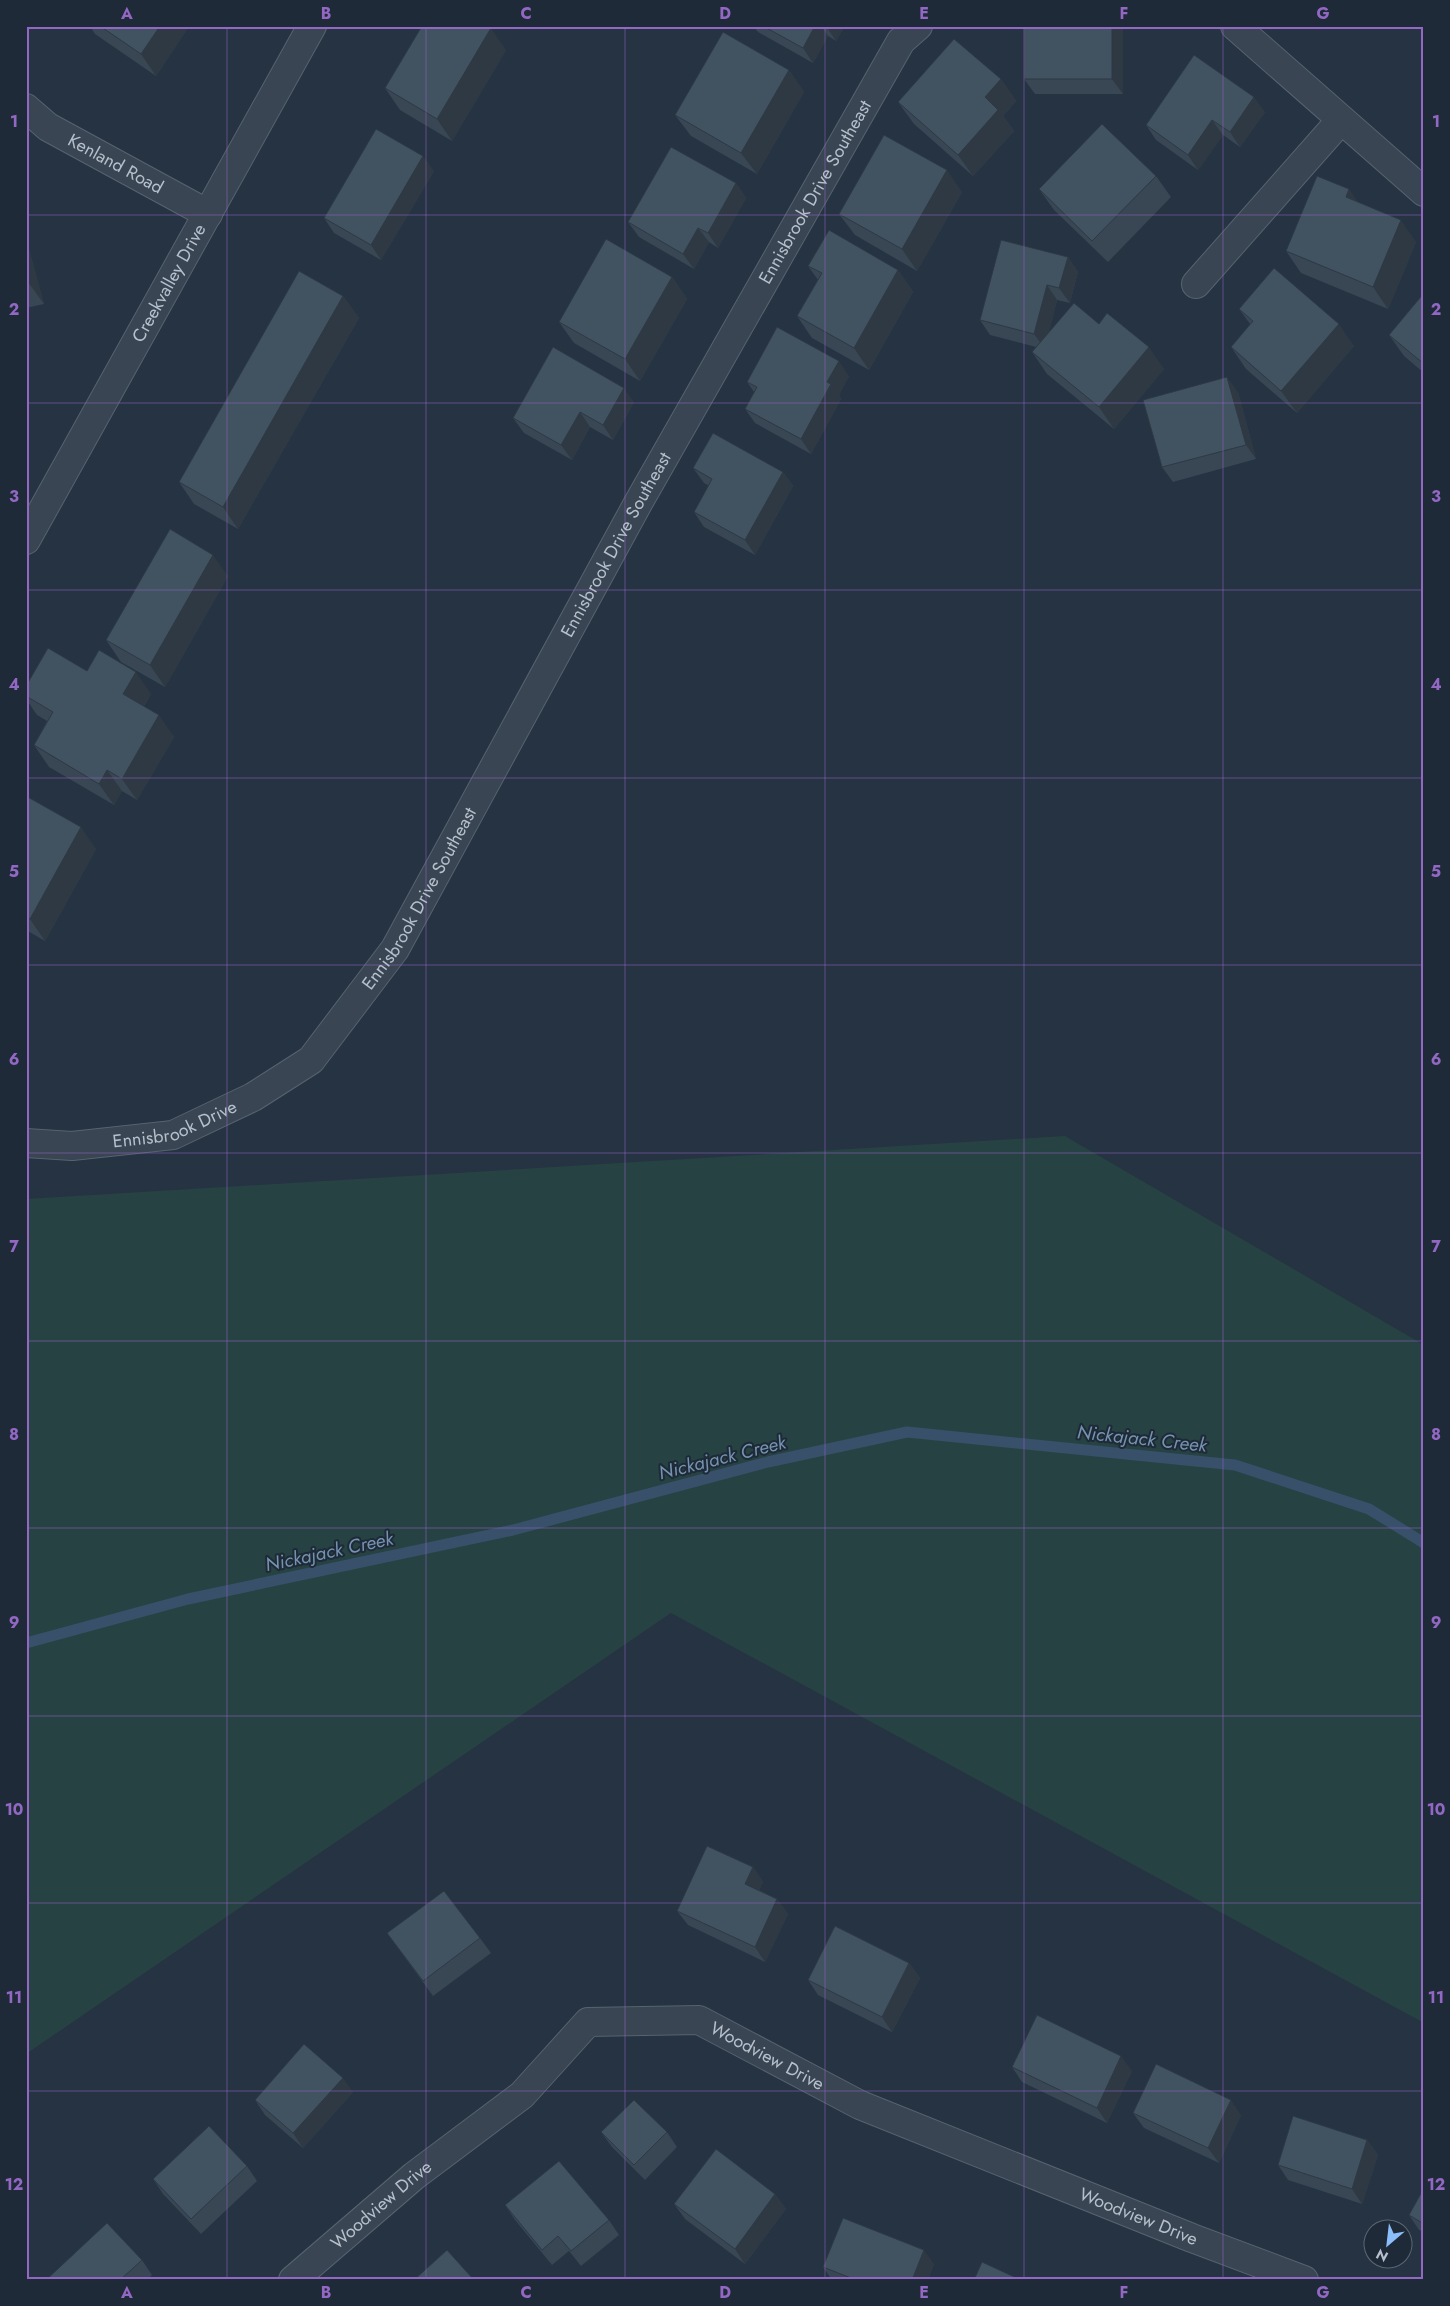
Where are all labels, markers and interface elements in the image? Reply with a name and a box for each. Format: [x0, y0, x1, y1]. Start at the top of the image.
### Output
text: A [120, 2, 133, 25]
text: B [321, 2, 331, 25]
text: C [520, 2, 532, 25]
text: D [719, 2, 731, 25]
text: E [919, 2, 929, 25]
text: F [1120, 2, 1128, 25]
text: G [1316, 2, 1330, 25]
street label: Ennisbrook Drive Southeast [752, 95, 878, 289]
text: 1 [10, 110, 18, 133]
text: 1 [1432, 110, 1440, 133]
street label: Kenland Road [63, 127, 168, 200]
street label: Creekvalley Drive [125, 219, 212, 347]
text: 2 [9, 298, 19, 321]
text: 2 [1431, 298, 1441, 321]
street label: Ennisbrook Drive Southeast [554, 447, 678, 642]
text: 3 [9, 485, 19, 508]
text: 3 [1431, 485, 1441, 508]
text: 4 [8, 673, 20, 696]
text: 4 [1430, 673, 1442, 696]
street label: Ennisbrook Drive Southeast [356, 802, 483, 995]
text: 5 [9, 860, 19, 883]
text: 5 [1431, 860, 1441, 883]
text: 6 [9, 1048, 19, 1071]
text: 6 [1431, 1048, 1441, 1071]
street label: Ennisbrook Drive [111, 1094, 241, 1154]
text: 7 [9, 1235, 19, 1258]
text: 7 [1431, 1235, 1441, 1258]
water label: Nickajack Creek [1076, 1418, 1209, 1459]
text: 8 [9, 1423, 19, 1446]
text: 8 [1431, 1423, 1441, 1446]
water label: Nickajack Creek [656, 1428, 789, 1486]
water label: Nickajack Creek [263, 1525, 396, 1578]
text: 9 [9, 1611, 19, 1634]
text: 9 [1431, 1611, 1441, 1634]
text: 10 [5, 1798, 23, 1821]
text: 10 [1427, 1798, 1445, 1821]
text: 11 [6, 1986, 22, 2009]
text: 11 [1428, 1986, 1444, 2009]
street label: Woodview Drive [705, 2015, 829, 2097]
street label: Woodview Drive [325, 2154, 437, 2255]
text: 12 [5, 2173, 23, 2196]
text: 12 [1427, 2173, 1445, 2196]
street label: Woodview Drive [1075, 2181, 1201, 2252]
north arrow [1362, 2218, 1412, 2268]
text: N [1372, 2244, 1392, 2267]
text: A [120, 2281, 133, 2304]
text: B [321, 2281, 331, 2304]
text: C [520, 2281, 532, 2304]
text: D [719, 2281, 731, 2304]
text: E [919, 2281, 929, 2304]
text: F [1120, 2281, 1128, 2304]
text: G [1316, 2281, 1330, 2304]

